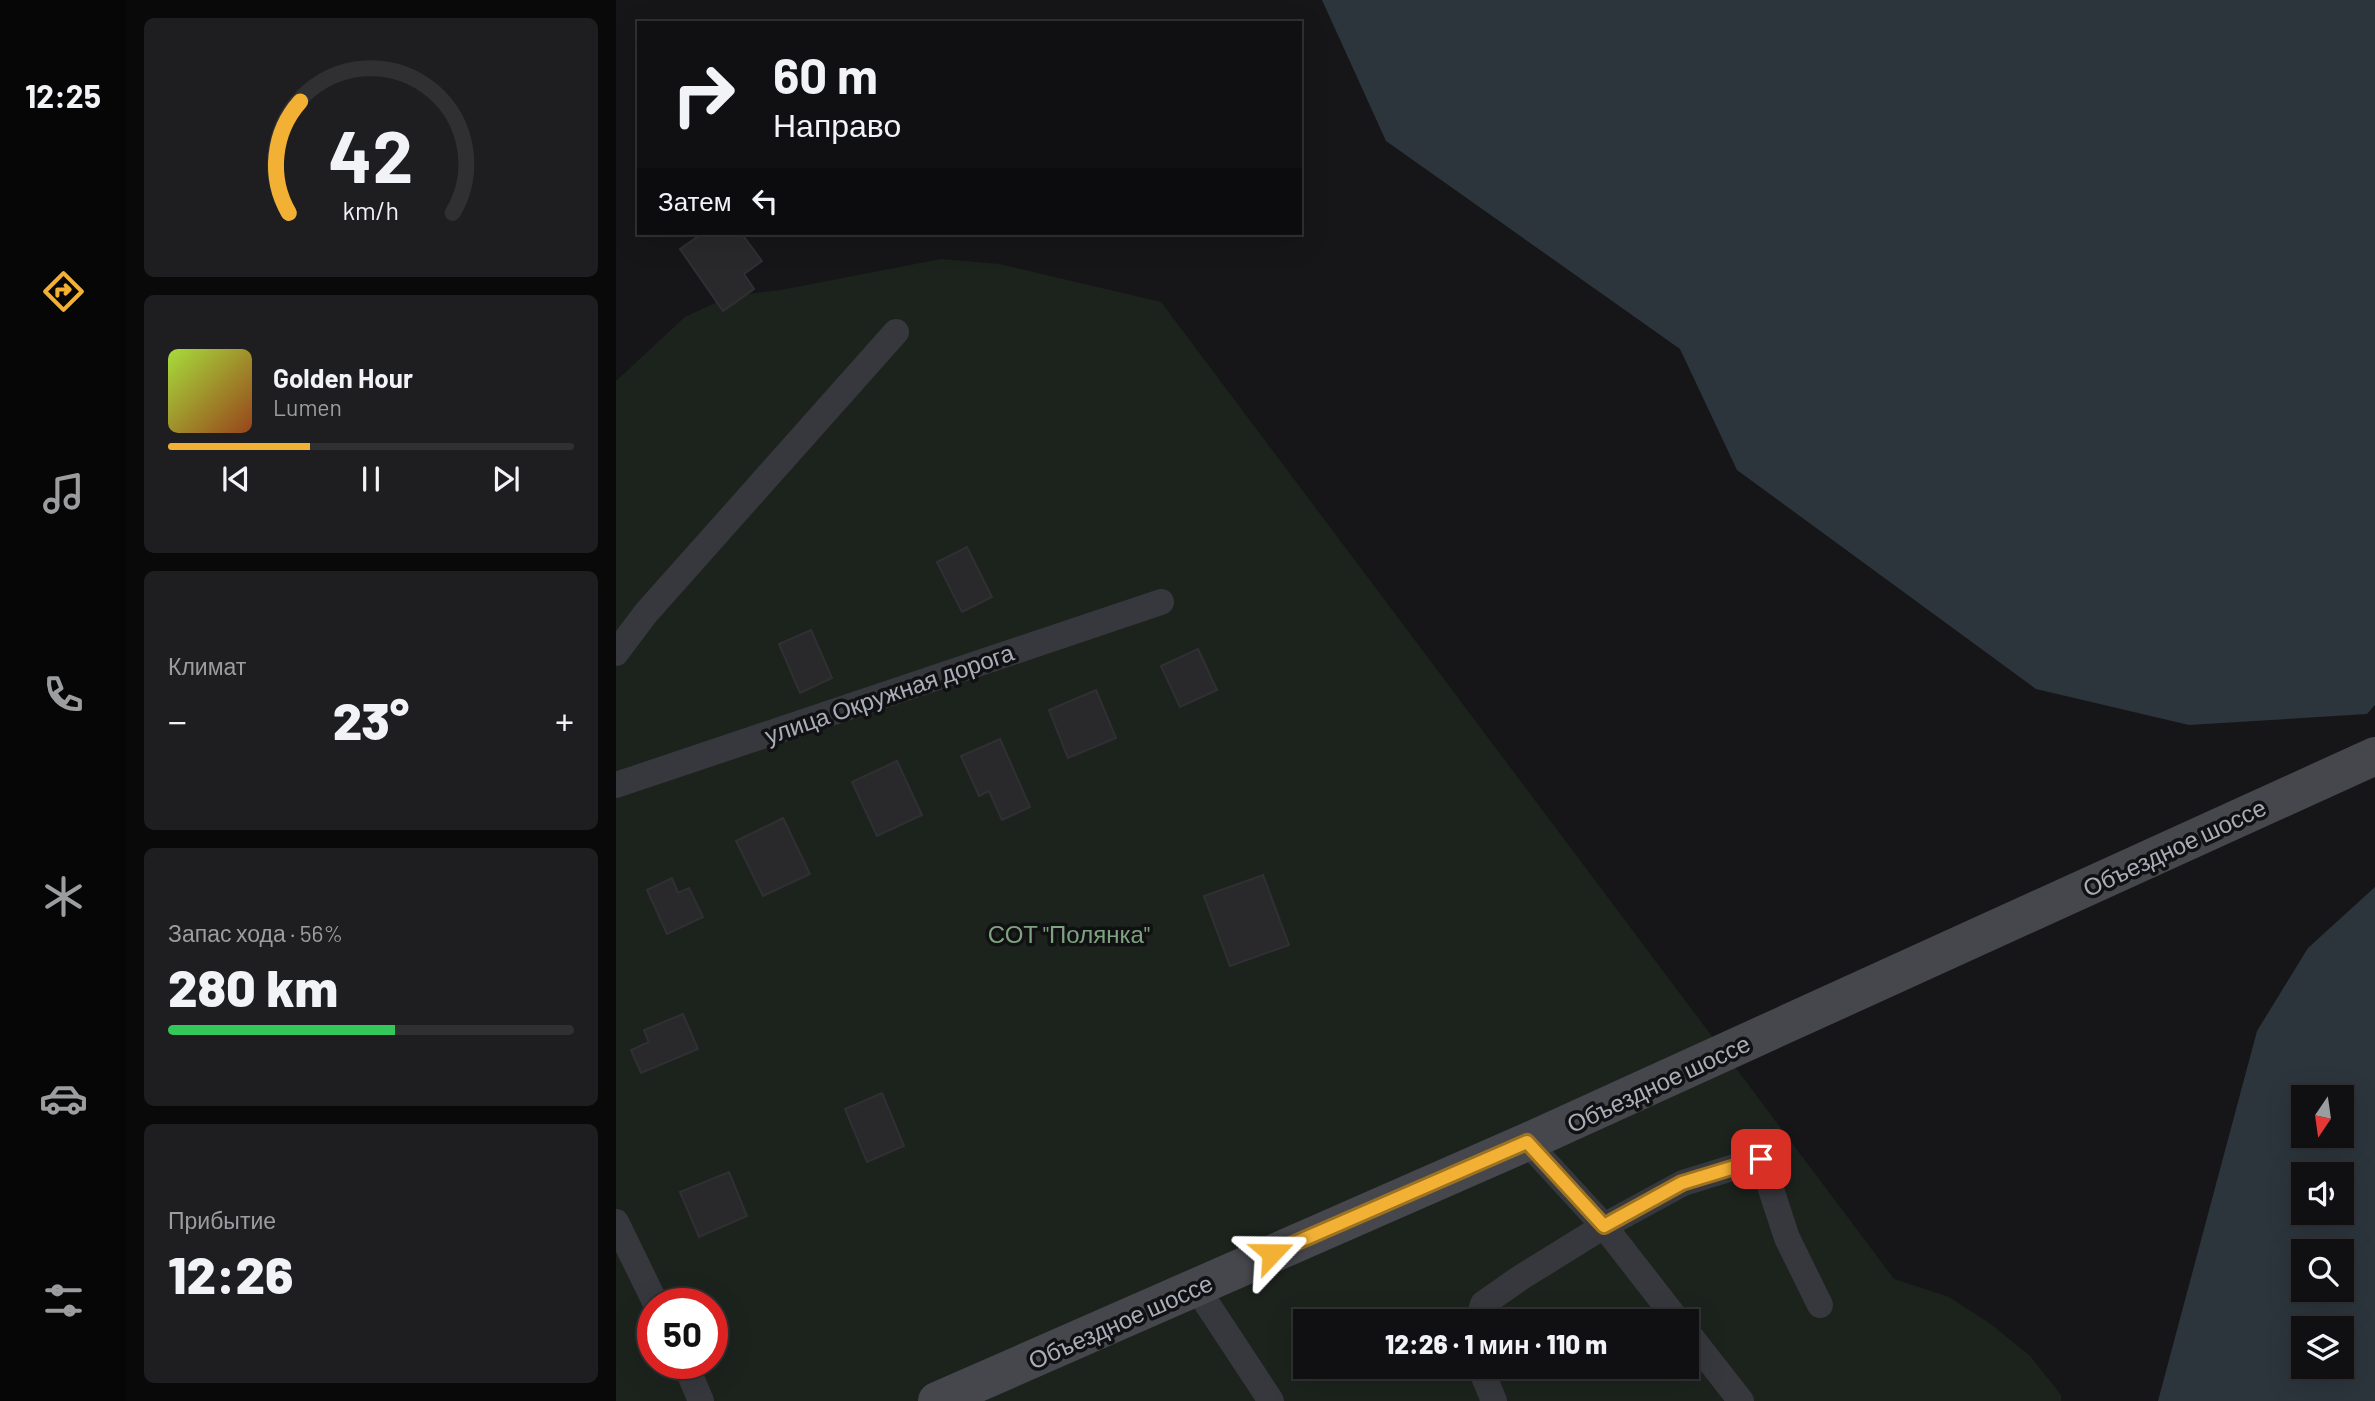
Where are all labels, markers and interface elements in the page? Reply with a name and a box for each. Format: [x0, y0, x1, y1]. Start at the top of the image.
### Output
text: 60 m [773, 45, 878, 104]
icon: right [658, 49, 749, 140]
text: 12:25 [25, 76, 101, 114]
text: Направо [773, 105, 901, 143]
text: 42 [329, 111, 413, 199]
icon: left [746, 182, 784, 220]
text: Затем [658, 185, 732, 216]
text: km/h [343, 195, 399, 225]
icon: directions [39, 267, 88, 316]
text: Golden Hour [273, 362, 413, 393]
text: Lumen [273, 393, 342, 421]
icon: previous [217, 460, 255, 498]
icon: pause [352, 460, 390, 498]
icon: next [487, 460, 525, 498]
icon: music [39, 469, 88, 518]
street label: улица Окружная дорога [761, 637, 1018, 749]
text: Климат [168, 652, 246, 680]
icon: phone [39, 670, 88, 719]
text: 23° [333, 688, 409, 750]
text: − [168, 697, 187, 743]
text: + [555, 697, 574, 743]
street label: Объездное шоссе [2078, 792, 2270, 902]
icon: climate [39, 872, 88, 921]
text: Запас хода · 56% [168, 919, 343, 947]
park label: СОТ "Полянка" [988, 919, 1150, 948]
text: 280 km [168, 955, 338, 1017]
street label: Объездное шоссе [1562, 1028, 1754, 1138]
icon: car [39, 1074, 88, 1123]
north arrow [2291, 1085, 2354, 1148]
map controls [2291, 1085, 2354, 1379]
pin [1731, 1129, 1791, 1189]
icon: arrive [1742, 1140, 1780, 1178]
button: sound [2291, 1162, 2354, 1225]
text: Прибытие [168, 1206, 276, 1234]
position arrow [1235, 1216, 1309, 1290]
button: search [2291, 1239, 2354, 1302]
text: 12:26 [168, 1242, 293, 1304]
street label: Объездное шоссе [1023, 1267, 1217, 1375]
icon: filters [39, 1276, 88, 1325]
speed limit sign: 50 [637, 1288, 728, 1379]
button: layers [2291, 1316, 2354, 1379]
text: 12:26 · 1 мин · 110 m [1385, 1328, 1607, 1359]

